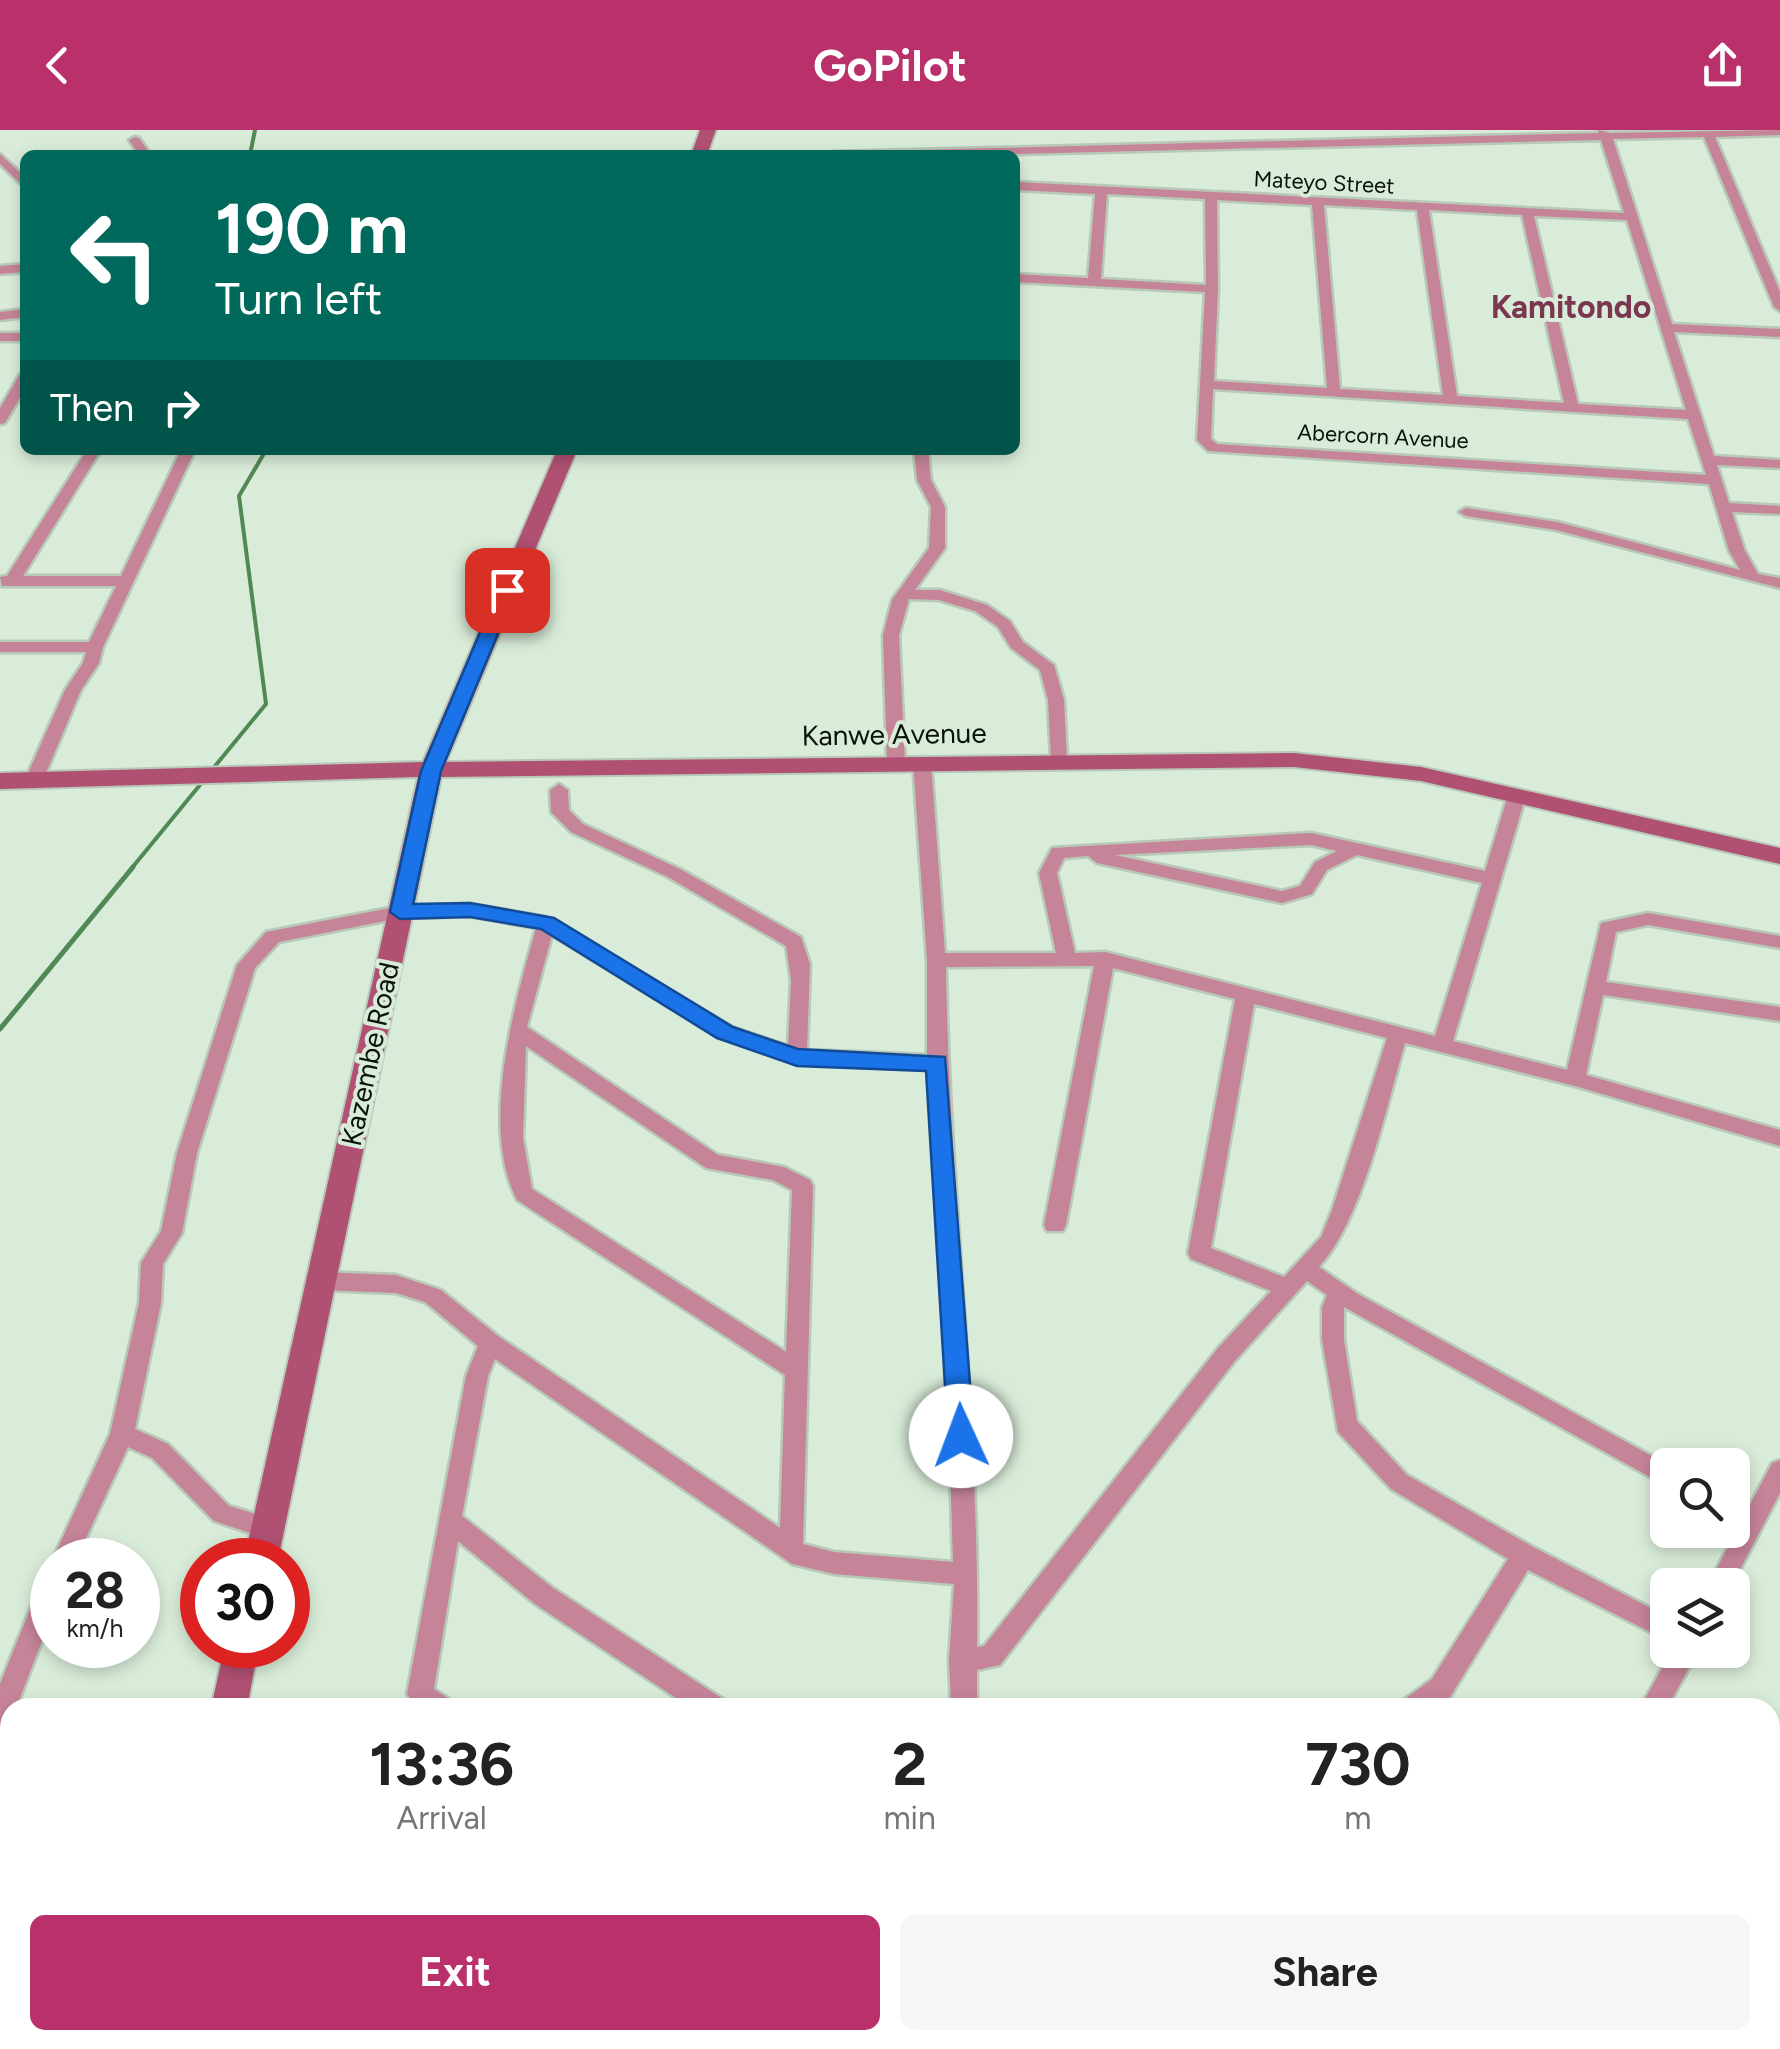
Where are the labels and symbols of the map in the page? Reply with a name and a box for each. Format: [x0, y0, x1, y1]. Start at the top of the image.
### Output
street label: Mateyo Street [1253, 165, 1395, 200]
district label: Kamitondo [1491, 288, 1651, 326]
street label: Abercorn Avenue [1297, 419, 1469, 454]
pin [465, 548, 550, 633]
street label: Kanwe Avenue [801, 715, 987, 753]
street label: Kazembe Road [334, 959, 406, 1149]
position arrow [909, 1384, 1013, 1488]
speed limit sign: 30 [180, 1538, 310, 1668]

